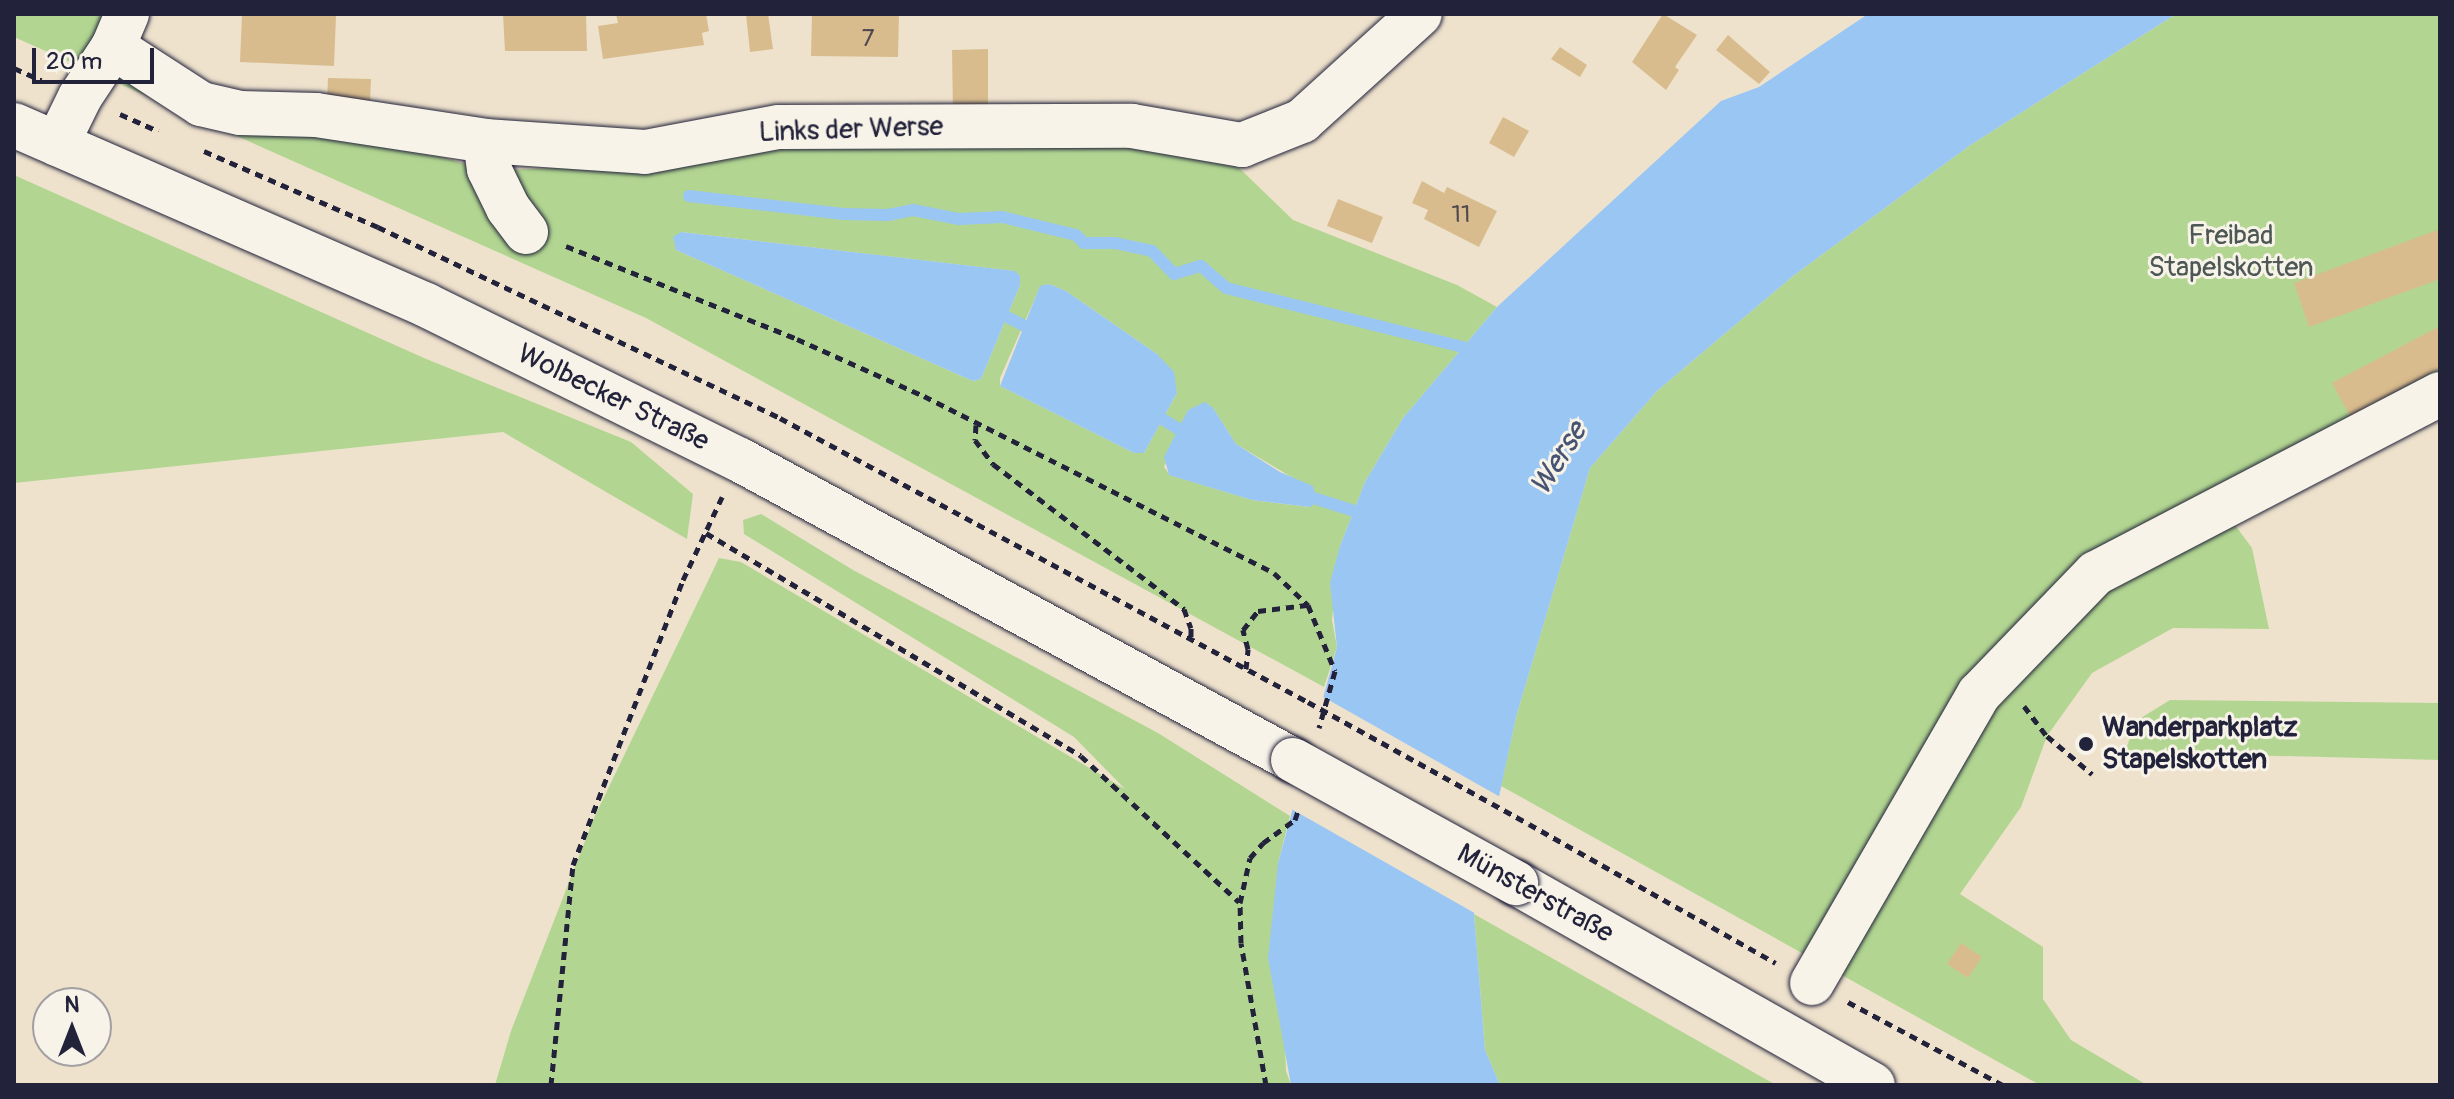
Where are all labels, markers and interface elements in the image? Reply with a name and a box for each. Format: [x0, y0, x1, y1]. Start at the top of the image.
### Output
house number: 7 [862, 25, 874, 53]
scale bar [36, 32, 158, 82]
text: 20 m [46, 47, 102, 76]
street label: Links der Werse [758, 110, 944, 150]
house number: 11 [1452, 201, 1470, 229]
park label: Freibad Stapelskotten [2148, 219, 2314, 285]
street label: Wolbecker Straße [512, 337, 714, 459]
water label: Werse [1523, 416, 1595, 502]
place label: Wanderparkplatz Stapelskotten [2102, 711, 2298, 777]
marker: Wanderparkplatz Stapelskotten [2077, 735, 2095, 753]
street label: Münsterstraße [1451, 837, 1619, 951]
north arrow [32, 987, 112, 1067]
text: N [65, 991, 79, 1019]

